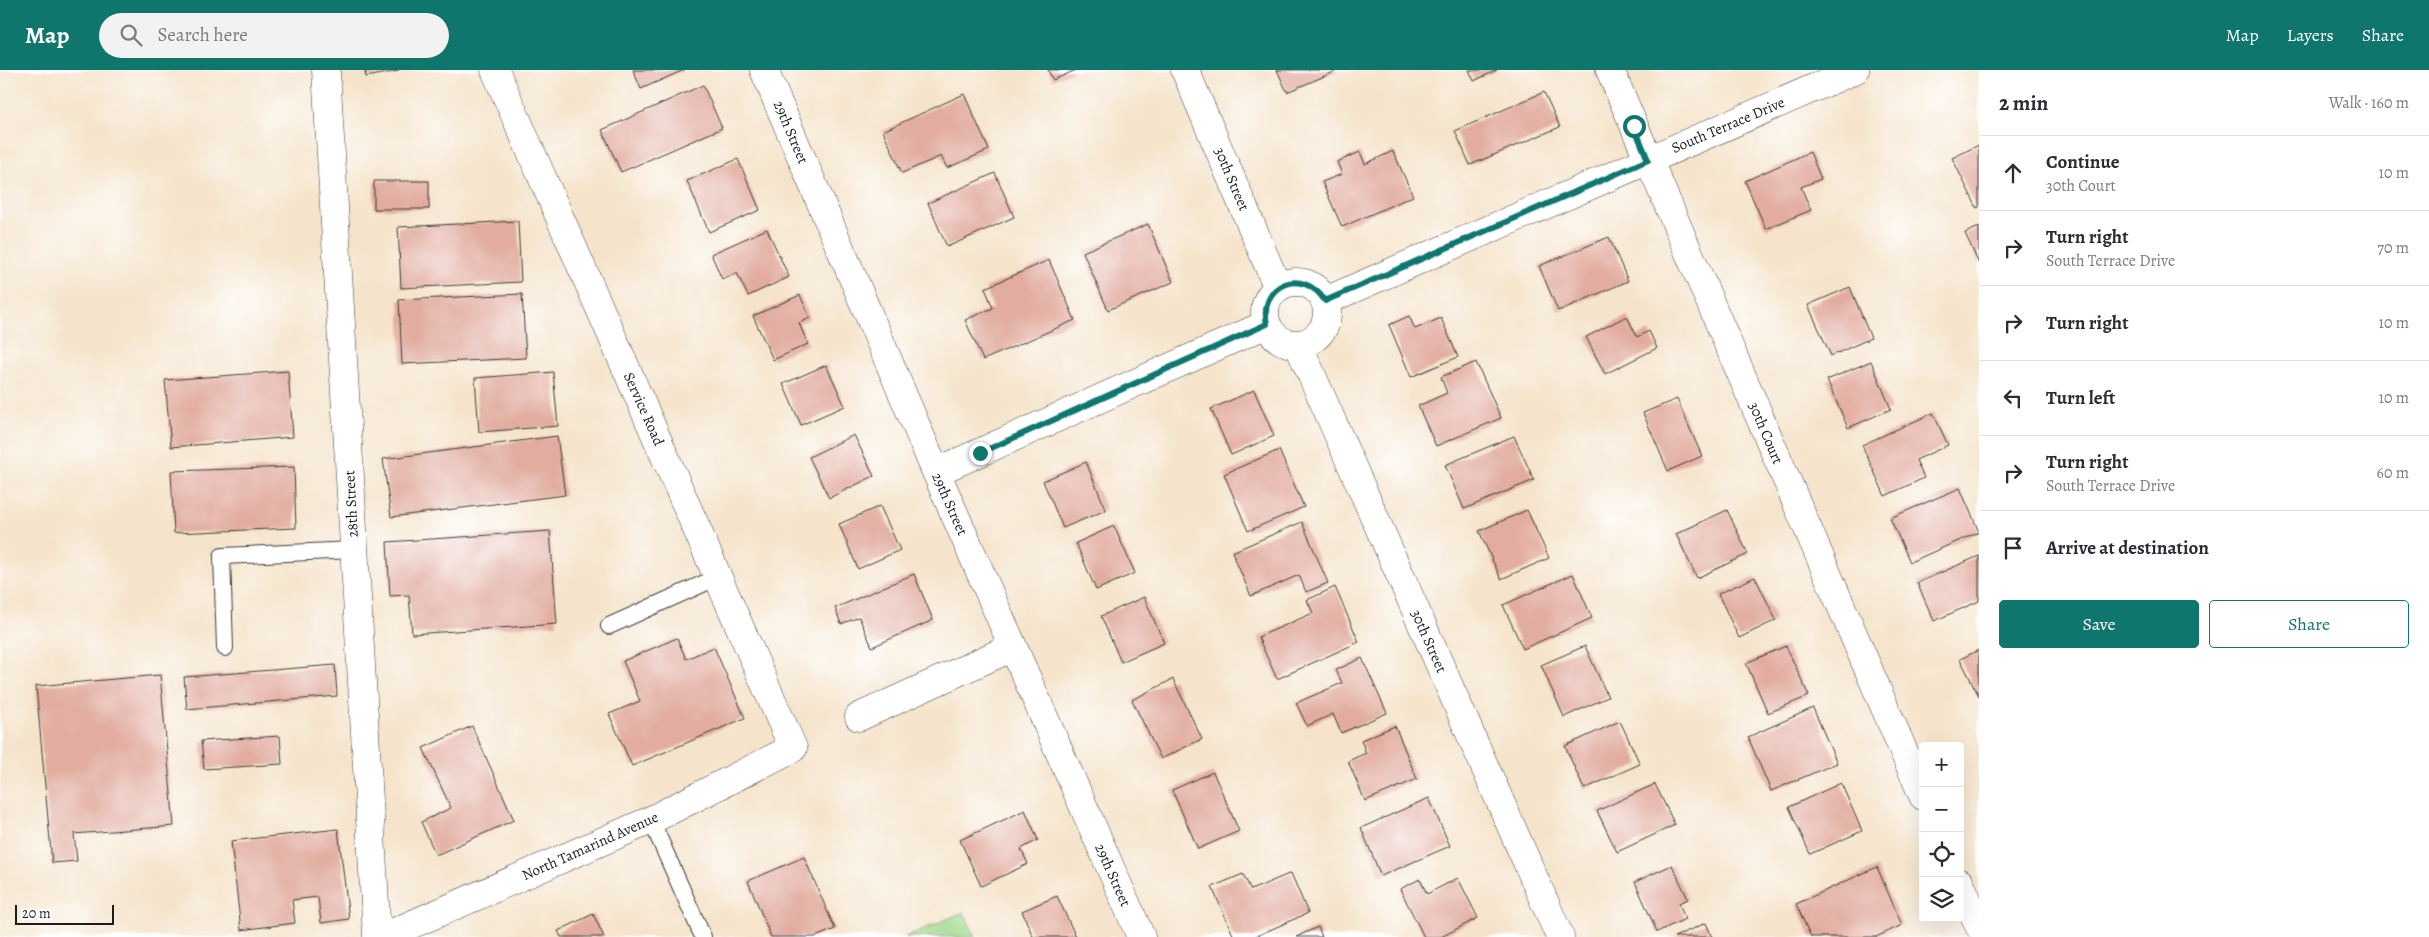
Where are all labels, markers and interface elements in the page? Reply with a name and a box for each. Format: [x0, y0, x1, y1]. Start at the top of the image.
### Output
search box [99, 13, 449, 58]
text: Map [25, 19, 69, 51]
icon: search [117, 21, 145, 49]
text: Search here [157, 22, 248, 48]
text: Map [2226, 23, 2259, 47]
text: Layers [2287, 23, 2334, 47]
text: Share [2362, 23, 2404, 47]
text: 2 min [1999, 89, 2048, 117]
street label: South Terrace Drive [1668, 92, 1788, 158]
text: Walk · 160 m [2329, 92, 2409, 114]
street label: 29th Street [769, 97, 813, 167]
route start [1623, 115, 1646, 138]
street label: 30th Street [1210, 144, 1254, 214]
text: Continue [2046, 149, 2120, 175]
icon: ahead [1999, 159, 2027, 187]
text: 10 m [2379, 162, 2409, 184]
text: 30th Court [2046, 175, 2116, 197]
text: Turn right [2046, 224, 2128, 250]
icon: right [1999, 234, 2027, 262]
text: 70 m [2377, 237, 2409, 259]
text: South Terrace Drive [2046, 250, 2175, 272]
icon: right [1999, 309, 2027, 337]
text: Turn right [2046, 310, 2128, 336]
text: 10 m [2379, 312, 2409, 334]
street label: Service Road [619, 369, 669, 450]
icon: left [1999, 384, 2027, 412]
text: Turn left [2046, 385, 2115, 411]
text: 10 m [2379, 387, 2409, 409]
street label: 30th Court [1744, 399, 1788, 467]
route end [969, 442, 992, 465]
text: Turn right [2046, 449, 2128, 475]
icon: right [1999, 459, 2027, 487]
text: 60 m [2377, 462, 2409, 484]
street label: 29th Street [927, 469, 973, 539]
street label: 28th Street [339, 470, 363, 538]
text: South Terrace Drive [2046, 475, 2175, 497]
icon: arrive [1999, 534, 2027, 562]
text: Arrive at destination [2046, 535, 2209, 561]
button: Save [1999, 600, 2199, 648]
button: Share [2209, 600, 2409, 648]
street label: 30th Street [1406, 606, 1452, 676]
map controls [1919, 742, 1964, 922]
button: + [1919, 742, 1964, 787]
button: − [1919, 787, 1964, 832]
street label: North Tamarind Avenue [519, 807, 662, 885]
button: locate [1919, 832, 1964, 877]
street label: 29th Street [1090, 840, 1136, 910]
button: layers [1919, 877, 1964, 922]
scale bar [15, 902, 114, 925]
text: 20 m [22, 904, 51, 923]

